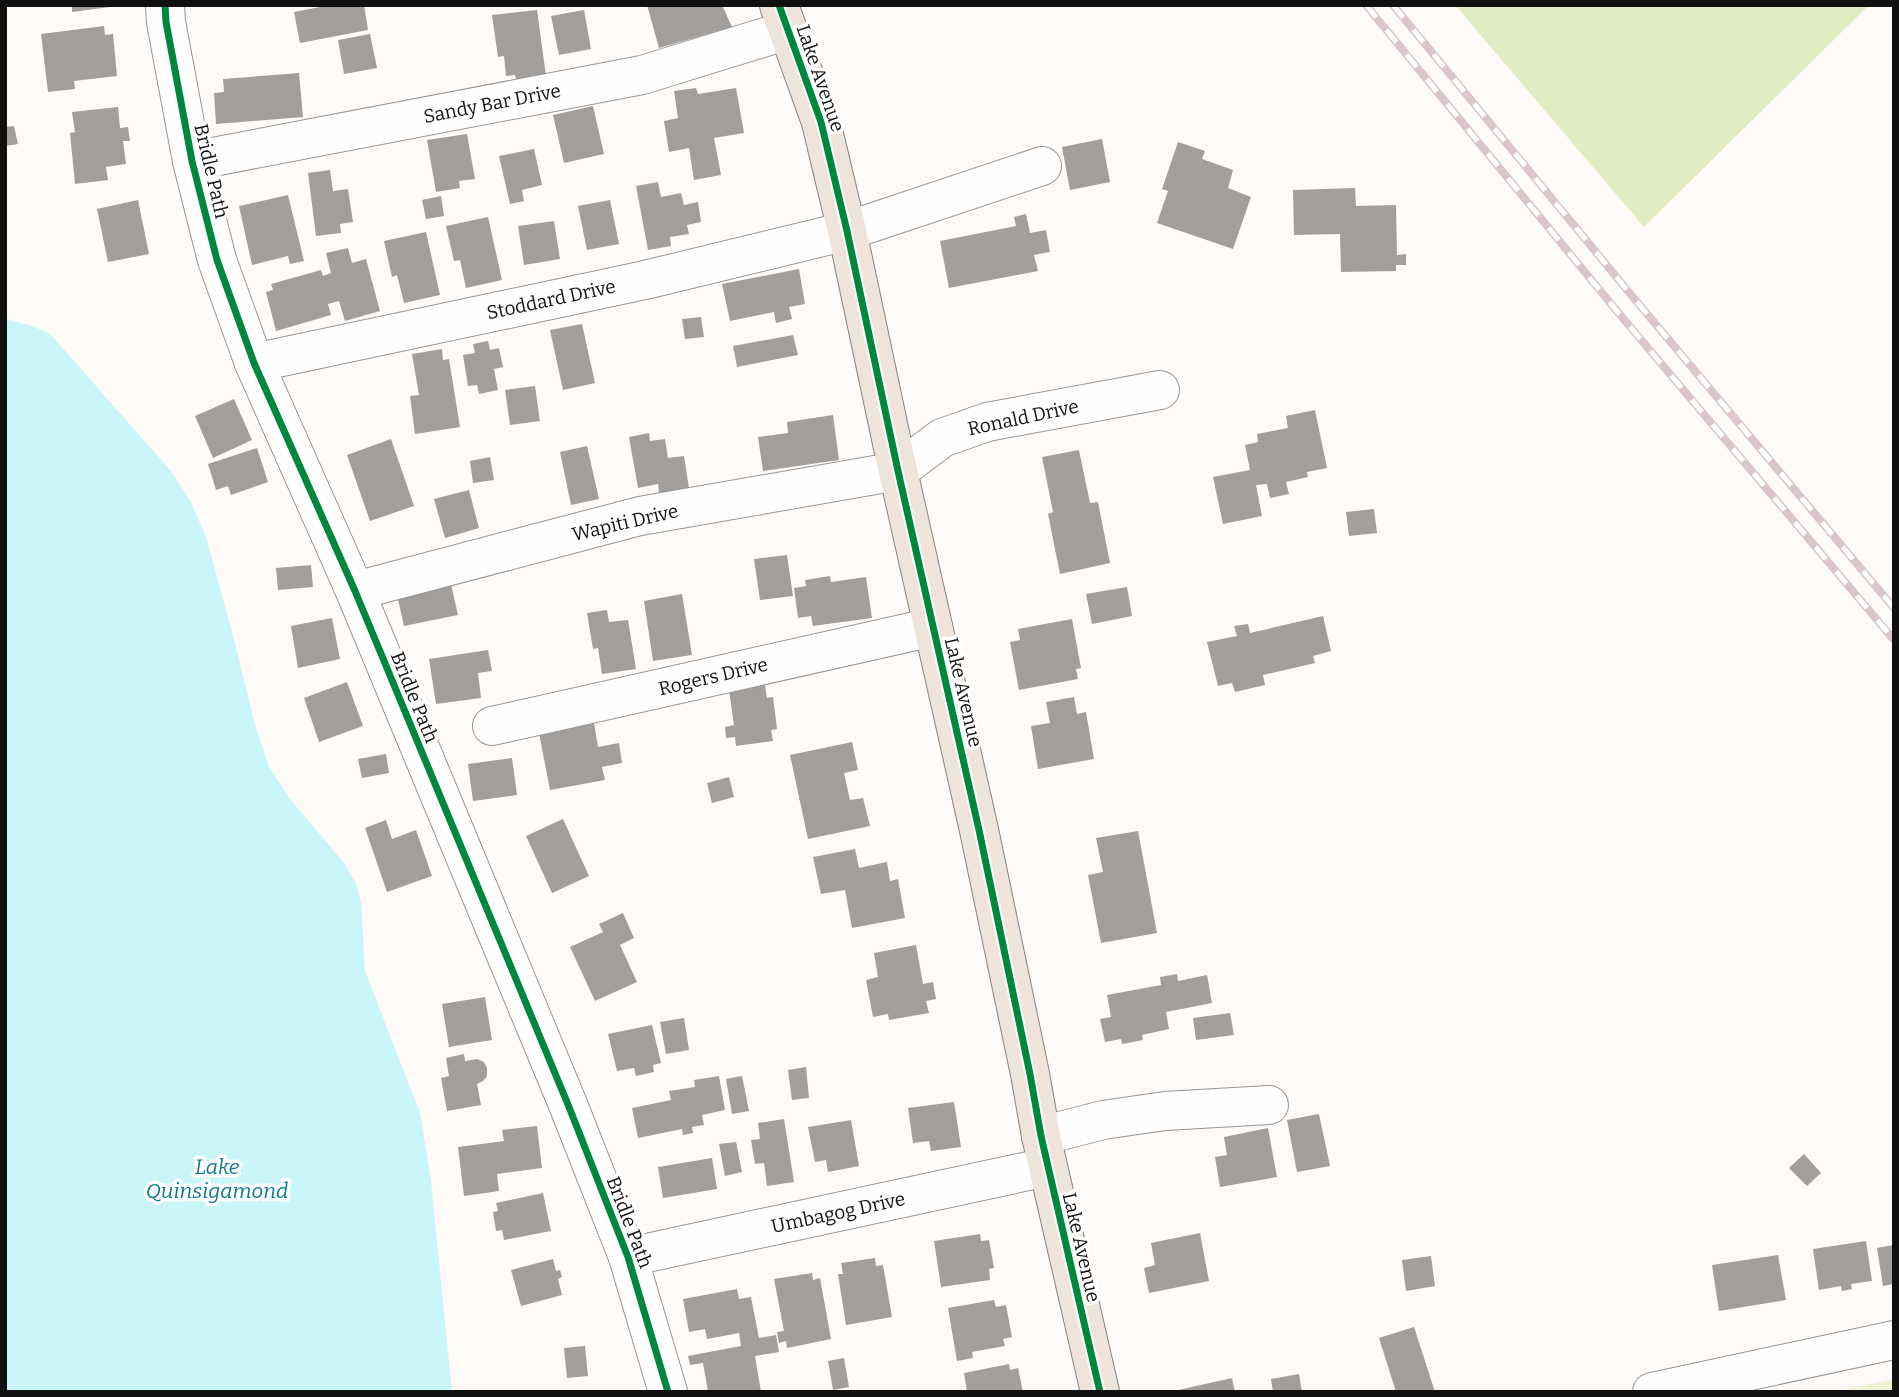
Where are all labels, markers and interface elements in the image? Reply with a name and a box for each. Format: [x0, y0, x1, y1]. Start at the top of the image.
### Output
street label: Lake Avenue [791, 22, 850, 135]
street label: Sandy Bar Drive [421, 79, 563, 128]
street label: Bridle Path [189, 122, 234, 221]
street label: Stoddard Drive [485, 275, 618, 324]
street label: Ronald Drive [966, 395, 1081, 440]
street label: Wapiti Drive [570, 499, 681, 546]
street label: Lake Avenue [940, 635, 987, 749]
street label: Bridle Path [386, 648, 443, 746]
street label: Rogers Drive [656, 653, 770, 700]
water label: Lake Quinsigamond [146, 1154, 288, 1204]
street label: Bridle Path [602, 1173, 658, 1271]
street label: Umbagog Drive [769, 1187, 907, 1238]
street label: Lake Avenue [1058, 1190, 1105, 1304]

